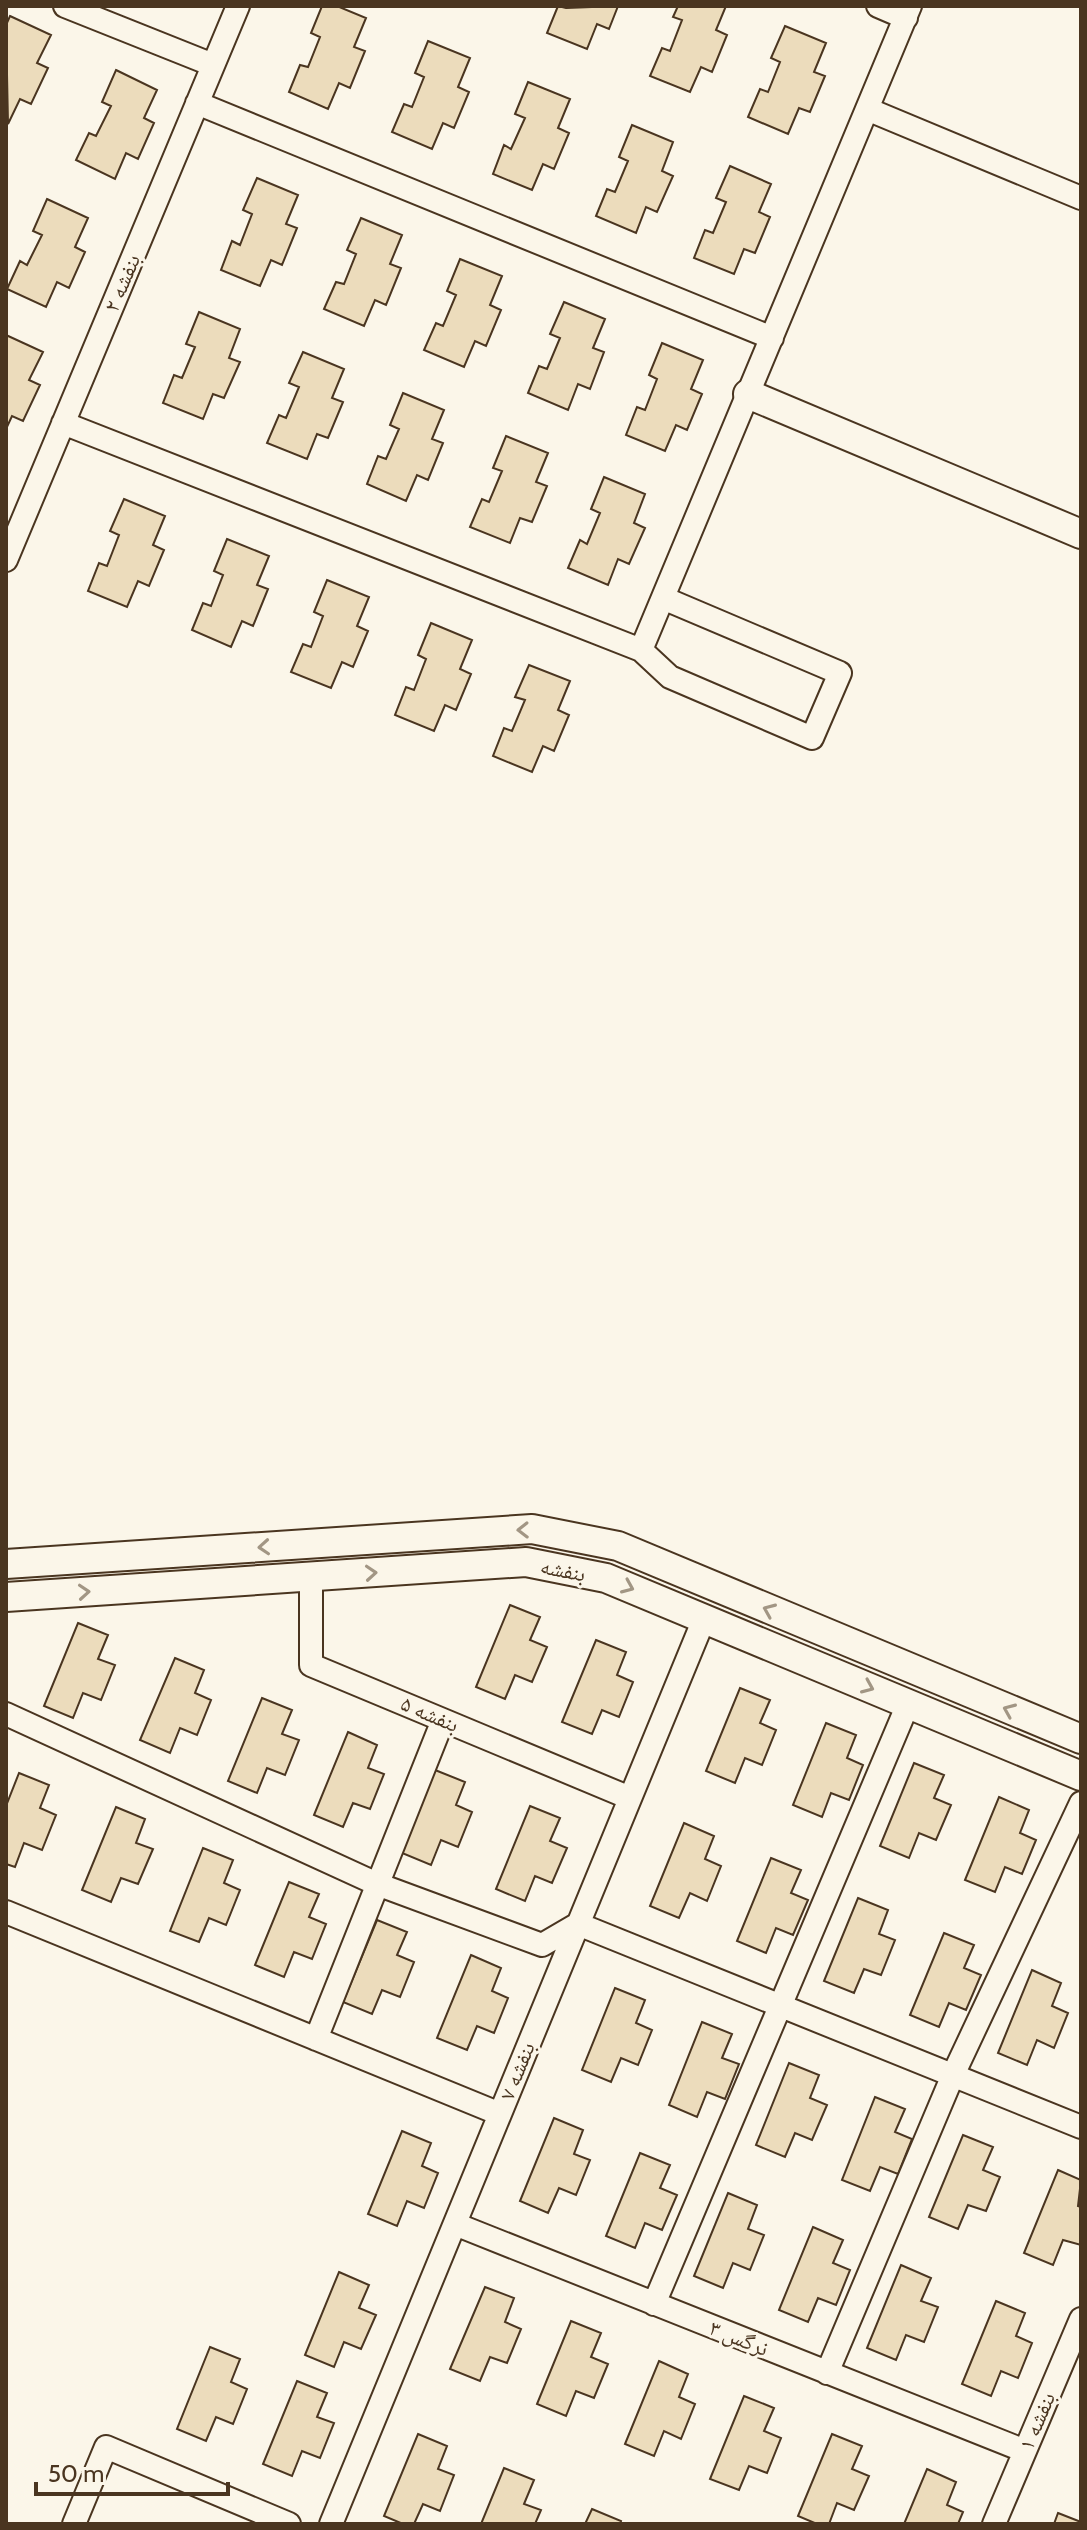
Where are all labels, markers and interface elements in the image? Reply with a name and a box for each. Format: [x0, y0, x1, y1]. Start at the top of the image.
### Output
street label: بنفشه ۲ [98, 250, 146, 316]
one-way arrow [516, 1521, 529, 1539]
one-way arrow [257, 1538, 270, 1555]
street label: بنفشه [538, 1552, 588, 1588]
one-way arrow [365, 1564, 378, 1581]
one-way arrow [619, 1578, 634, 1594]
one-way arrow [78, 1583, 91, 1600]
one-way arrow [763, 1603, 777, 1619]
one-way arrow [860, 1677, 874, 1694]
street label: بنفشه ۵ [397, 1690, 463, 1738]
one-way arrow [1003, 1703, 1017, 1720]
street label: بنفشه ۷ [493, 2038, 541, 2104]
street label: نرگس ۳ [706, 2314, 772, 2362]
street label: بنفشه ۱ [1013, 2388, 1061, 2454]
scale bar [36, 2446, 228, 2496]
text: 50 m [48, 2459, 104, 2488]

